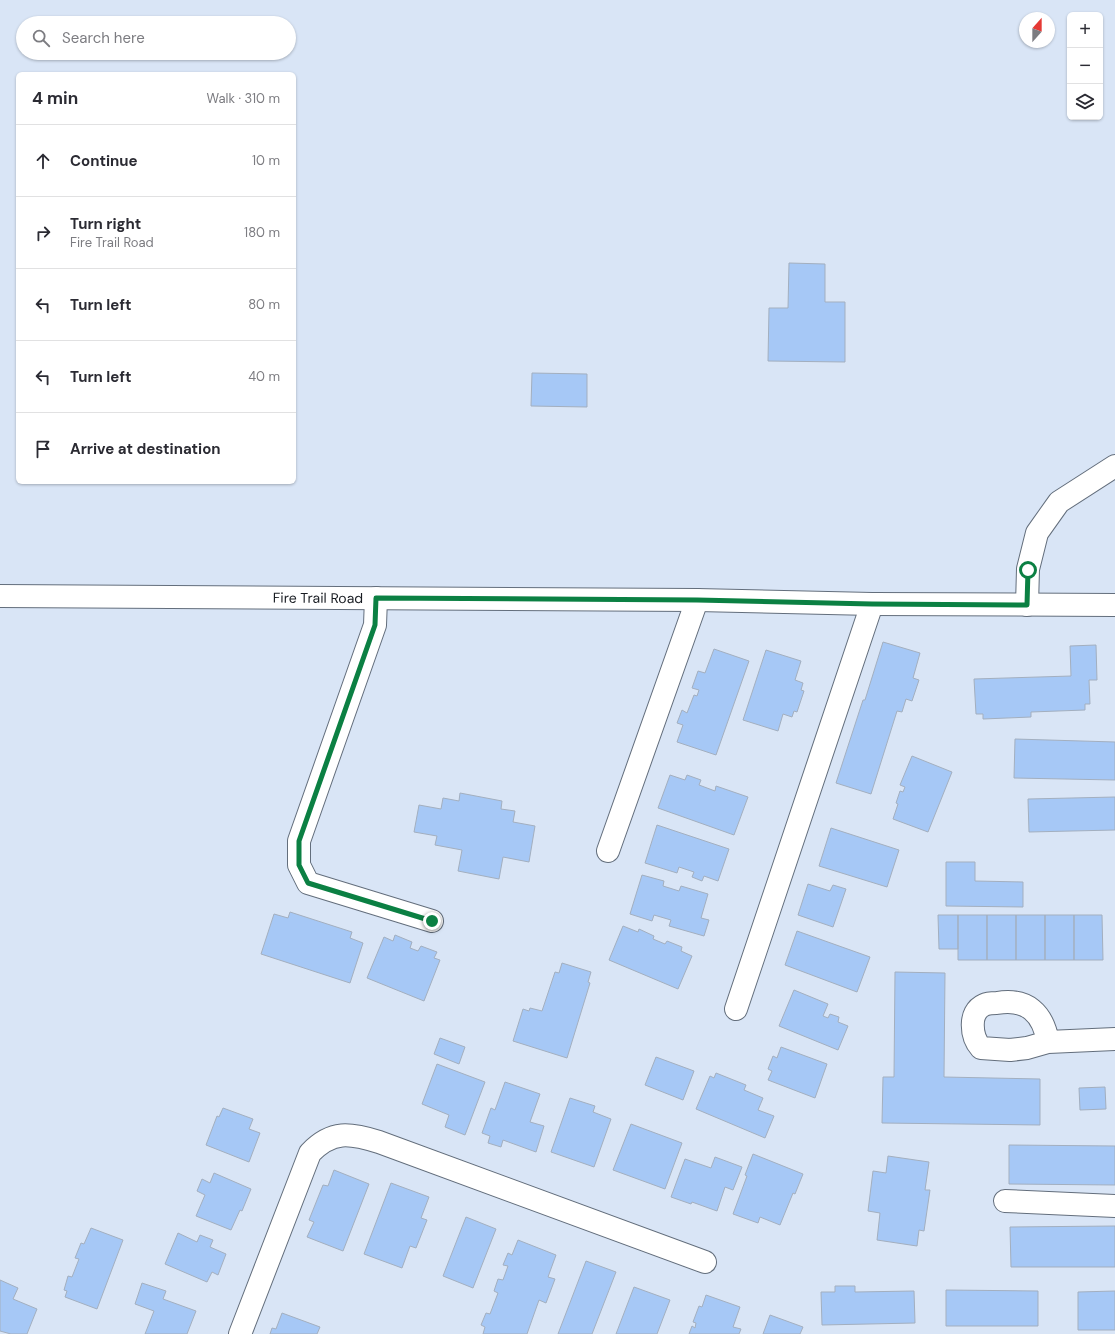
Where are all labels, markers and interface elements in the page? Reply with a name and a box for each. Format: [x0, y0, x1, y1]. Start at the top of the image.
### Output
north arrow [1019, 12, 1055, 48]
map controls [1067, 12, 1103, 120]
button: + [1067, 12, 1103, 48]
search box [16, 16, 296, 60]
icon: search [30, 27, 52, 49]
text: Search here [62, 28, 145, 48]
button: − [1067, 48, 1103, 84]
button: layers [1067, 84, 1103, 120]
text: 4 min [32, 87, 78, 109]
text: Walk · 310 m [207, 90, 280, 107]
icon: ahead [32, 150, 54, 172]
text: Continue [70, 151, 138, 171]
text: 10 m [252, 152, 280, 169]
text: Turn right [70, 214, 141, 234]
icon: right [32, 222, 54, 244]
text: 180 m [244, 224, 280, 241]
text: Fire Trail Road [70, 234, 154, 251]
icon: left [32, 294, 54, 316]
text: Turn left [70, 295, 131, 315]
text: 80 m [248, 296, 280, 313]
icon: left [32, 366, 54, 388]
text: Turn left [70, 367, 131, 387]
text: 40 m [248, 368, 280, 385]
icon: arrive [32, 438, 54, 460]
text: Arrive at destination [70, 439, 221, 459]
route start [1019, 561, 1037, 579]
street label: Fire Trail Road [273, 589, 363, 607]
route end [423, 912, 441, 930]

